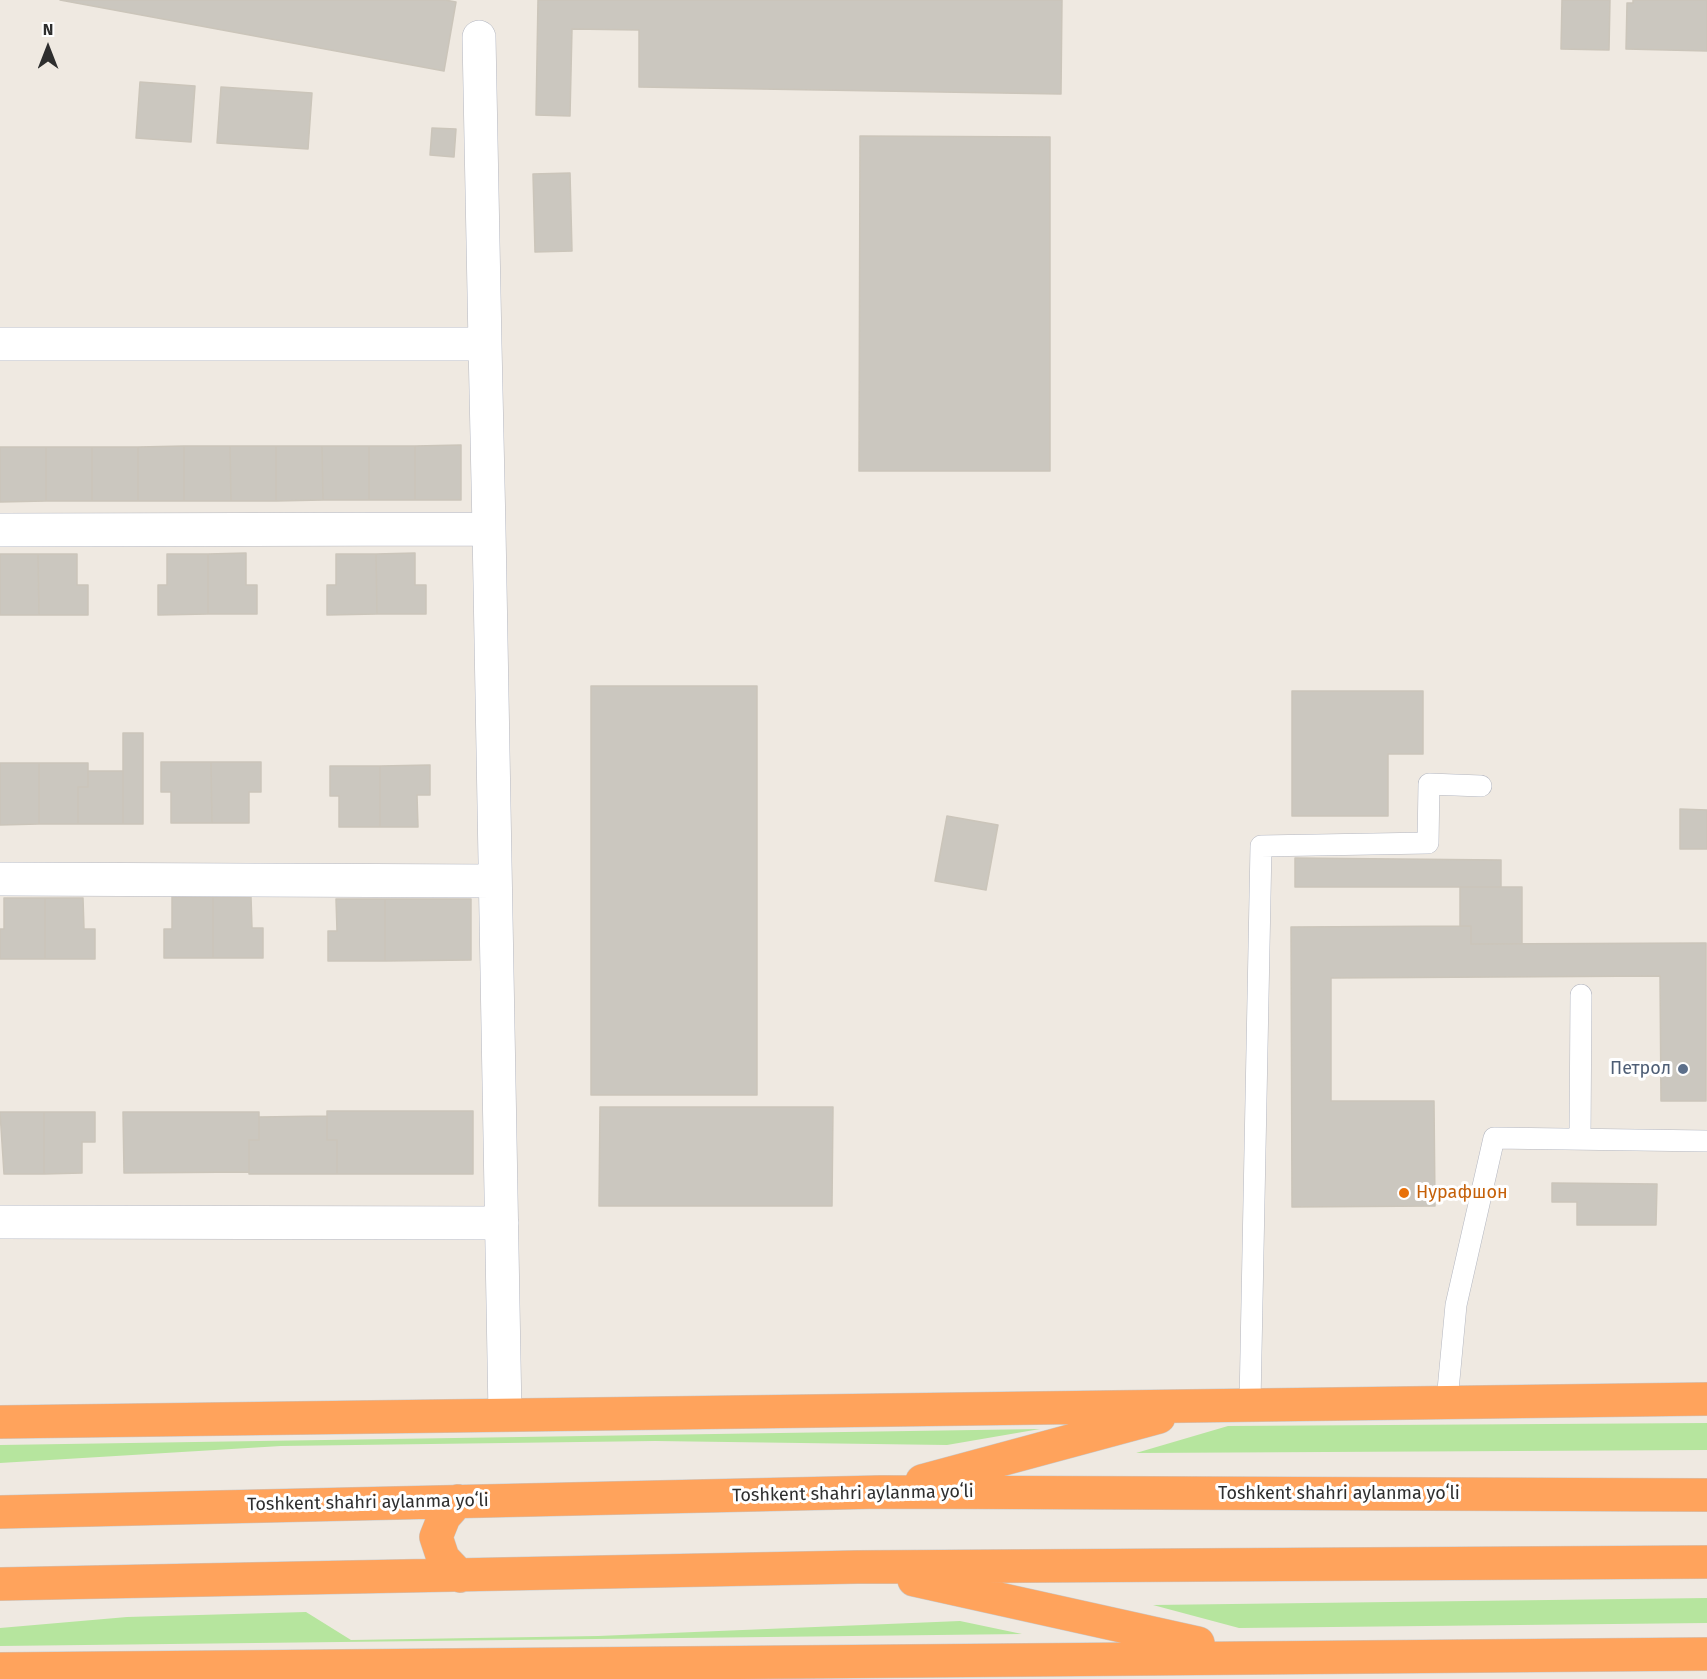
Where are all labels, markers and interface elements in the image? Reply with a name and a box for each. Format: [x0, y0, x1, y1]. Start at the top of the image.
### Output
north arrow [18, 18, 78, 78]
text: N [43, 20, 53, 39]
place label: Петрол [1610, 1058, 1671, 1080]
marker: Петрол [1676, 1062, 1690, 1076]
place label: Нурафшон [1416, 1182, 1508, 1204]
marker: Нурафшон [1397, 1186, 1411, 1200]
street label: Toshkent shahri aylanma yoʻli [732, 1481, 974, 1507]
street label: Toshkent shahri aylanma yoʻli [1218, 1483, 1460, 1505]
street label: Toshkent shahri aylanma yoʻli [247, 1490, 489, 1516]

